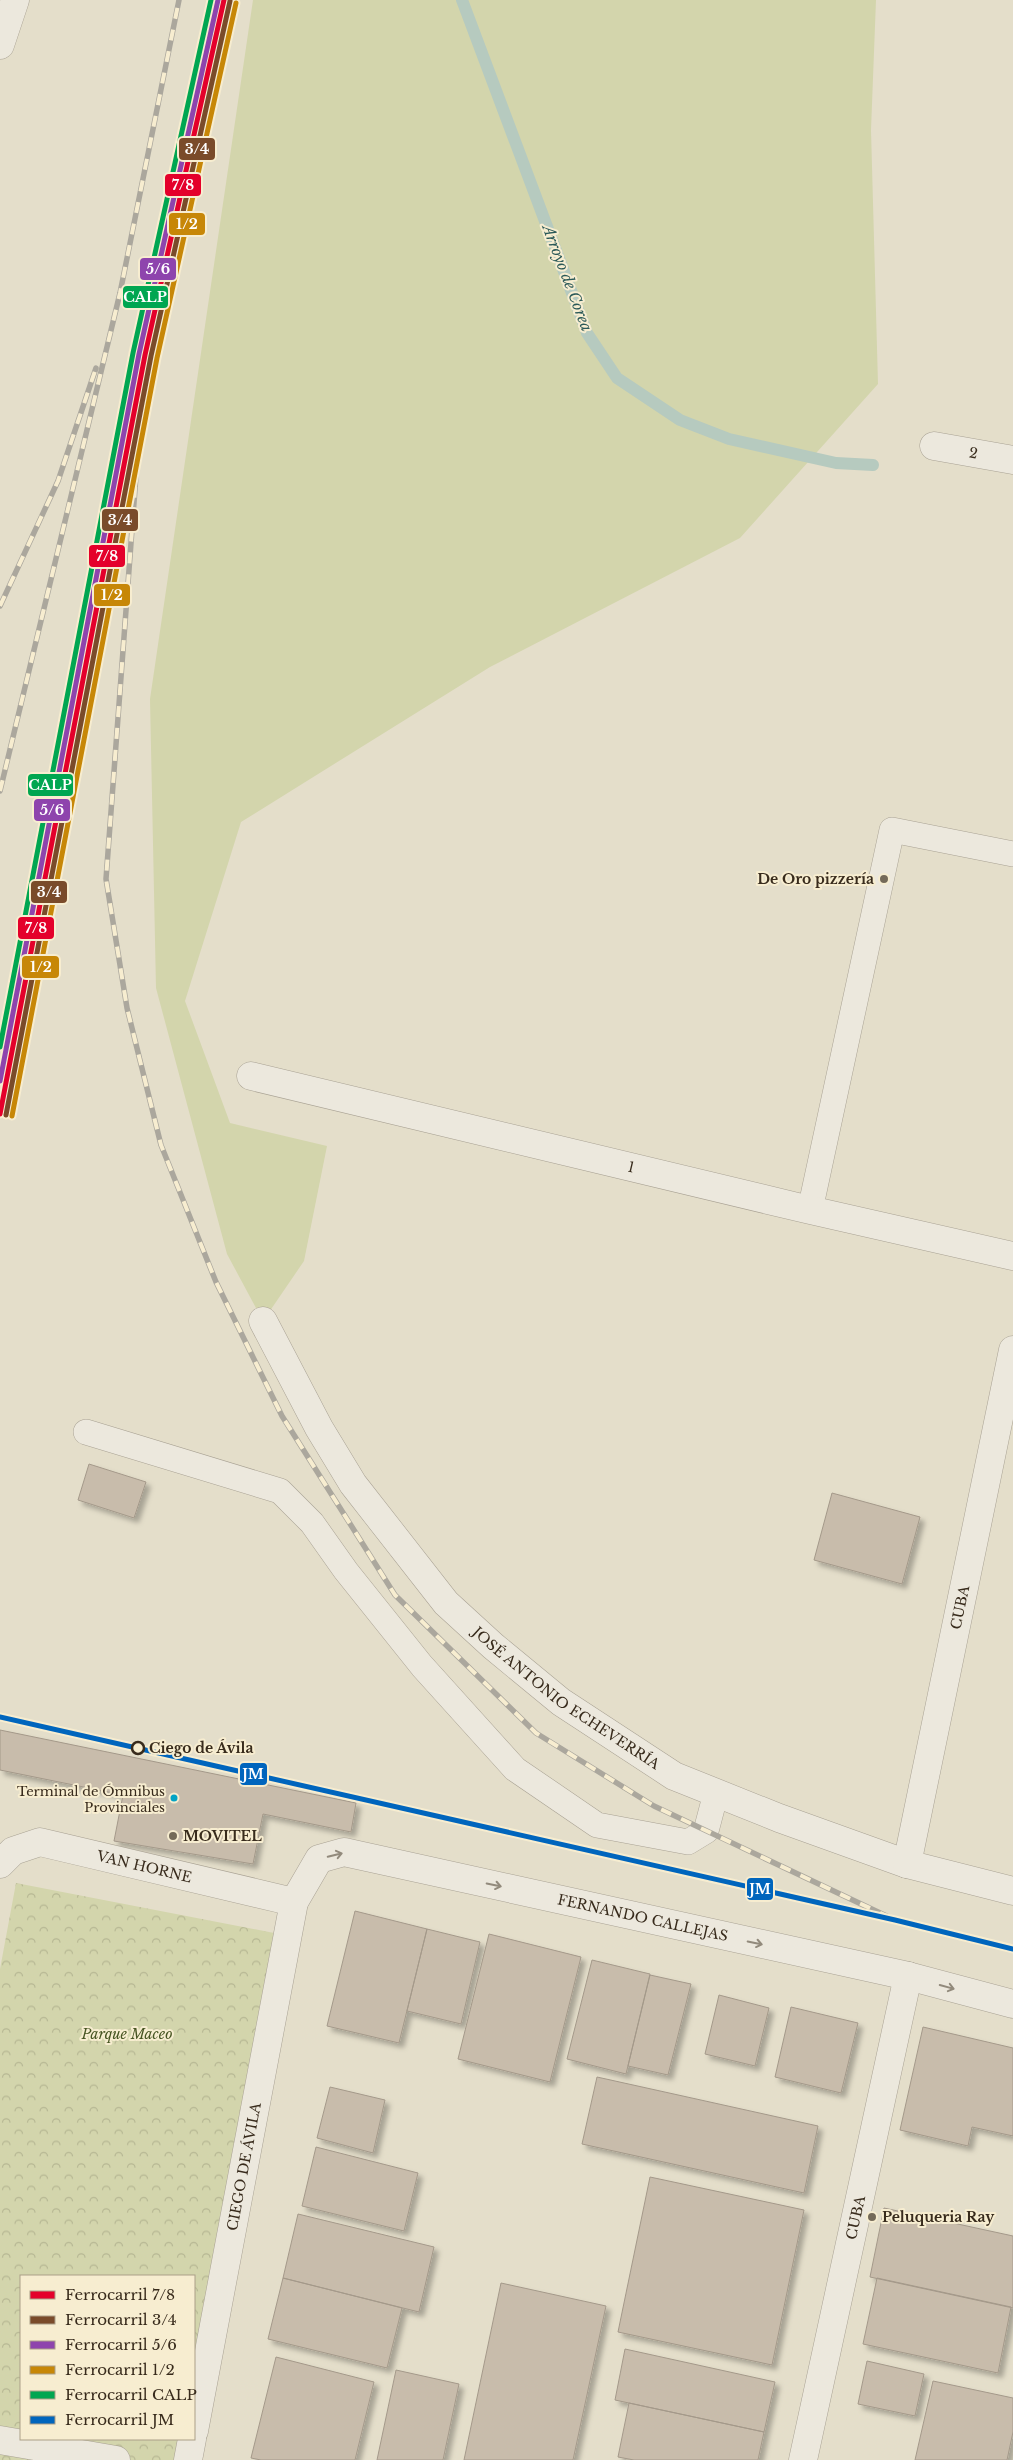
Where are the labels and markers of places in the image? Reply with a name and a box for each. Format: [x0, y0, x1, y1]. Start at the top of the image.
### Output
place label: De Oro pizzería [757, 870, 874, 888]
marker: De Oro pizzería [878, 873, 890, 885]
place label: Ciego de Ávila [149, 1739, 254, 1757]
marker: Ciego de Ávila [131, 1741, 145, 1755]
place label: Terminal de Ómnibus Provinciales [17, 1783, 165, 1816]
marker: Terminal de Ómnibus Provinciales [169, 1793, 179, 1803]
place label: MOVITEL [183, 1827, 262, 1845]
marker: MOVITEL [167, 1830, 179, 1842]
place label: Peluqueria Ray [882, 2208, 995, 2226]
marker: Peluqueria Ray [866, 2211, 878, 2223]

